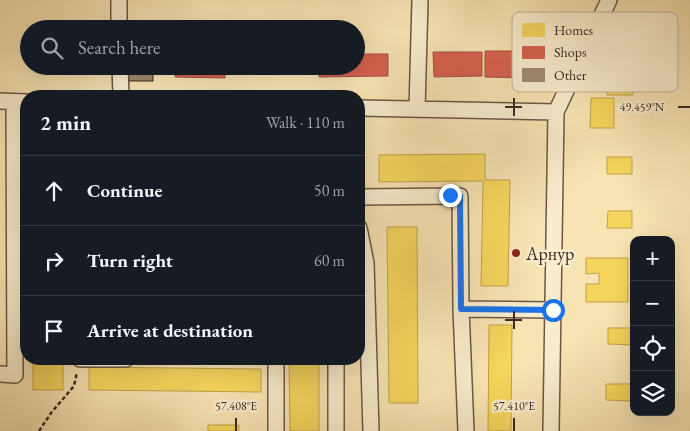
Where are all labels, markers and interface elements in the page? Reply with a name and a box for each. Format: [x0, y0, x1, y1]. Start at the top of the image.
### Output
legend [512, 12, 678, 92]
search box [20, 20, 365, 75]
text: Homes [554, 21, 594, 39]
icon: search [38, 34, 66, 62]
text: Search here [78, 35, 160, 60]
text: Shops [554, 43, 587, 61]
text: Other [554, 66, 587, 84]
text: 49.459°N [620, 99, 665, 115]
text: 2 min [40, 109, 91, 136]
text: Walk · 110 m [266, 112, 345, 133]
icon: ahead [40, 177, 68, 205]
text: Continue [87, 178, 162, 203]
text: 50 m [314, 180, 345, 201]
route end [439, 184, 462, 207]
map controls [630, 236, 675, 416]
button: + [630, 236, 675, 281]
place label: Арнур [525, 242, 574, 265]
icon: right [40, 247, 68, 275]
marker: Арнур [510, 247, 522, 259]
text: Turn right [87, 248, 173, 273]
text: 60 m [314, 250, 345, 271]
button: − [630, 281, 675, 326]
route start [542, 299, 565, 322]
icon: arrive [40, 317, 68, 345]
text: Arrive at destination [87, 318, 253, 343]
button: locate [630, 326, 675, 371]
button: layers [630, 371, 675, 416]
text: 57.408°E [215, 398, 257, 414]
text: 57.410°E [493, 398, 535, 414]

